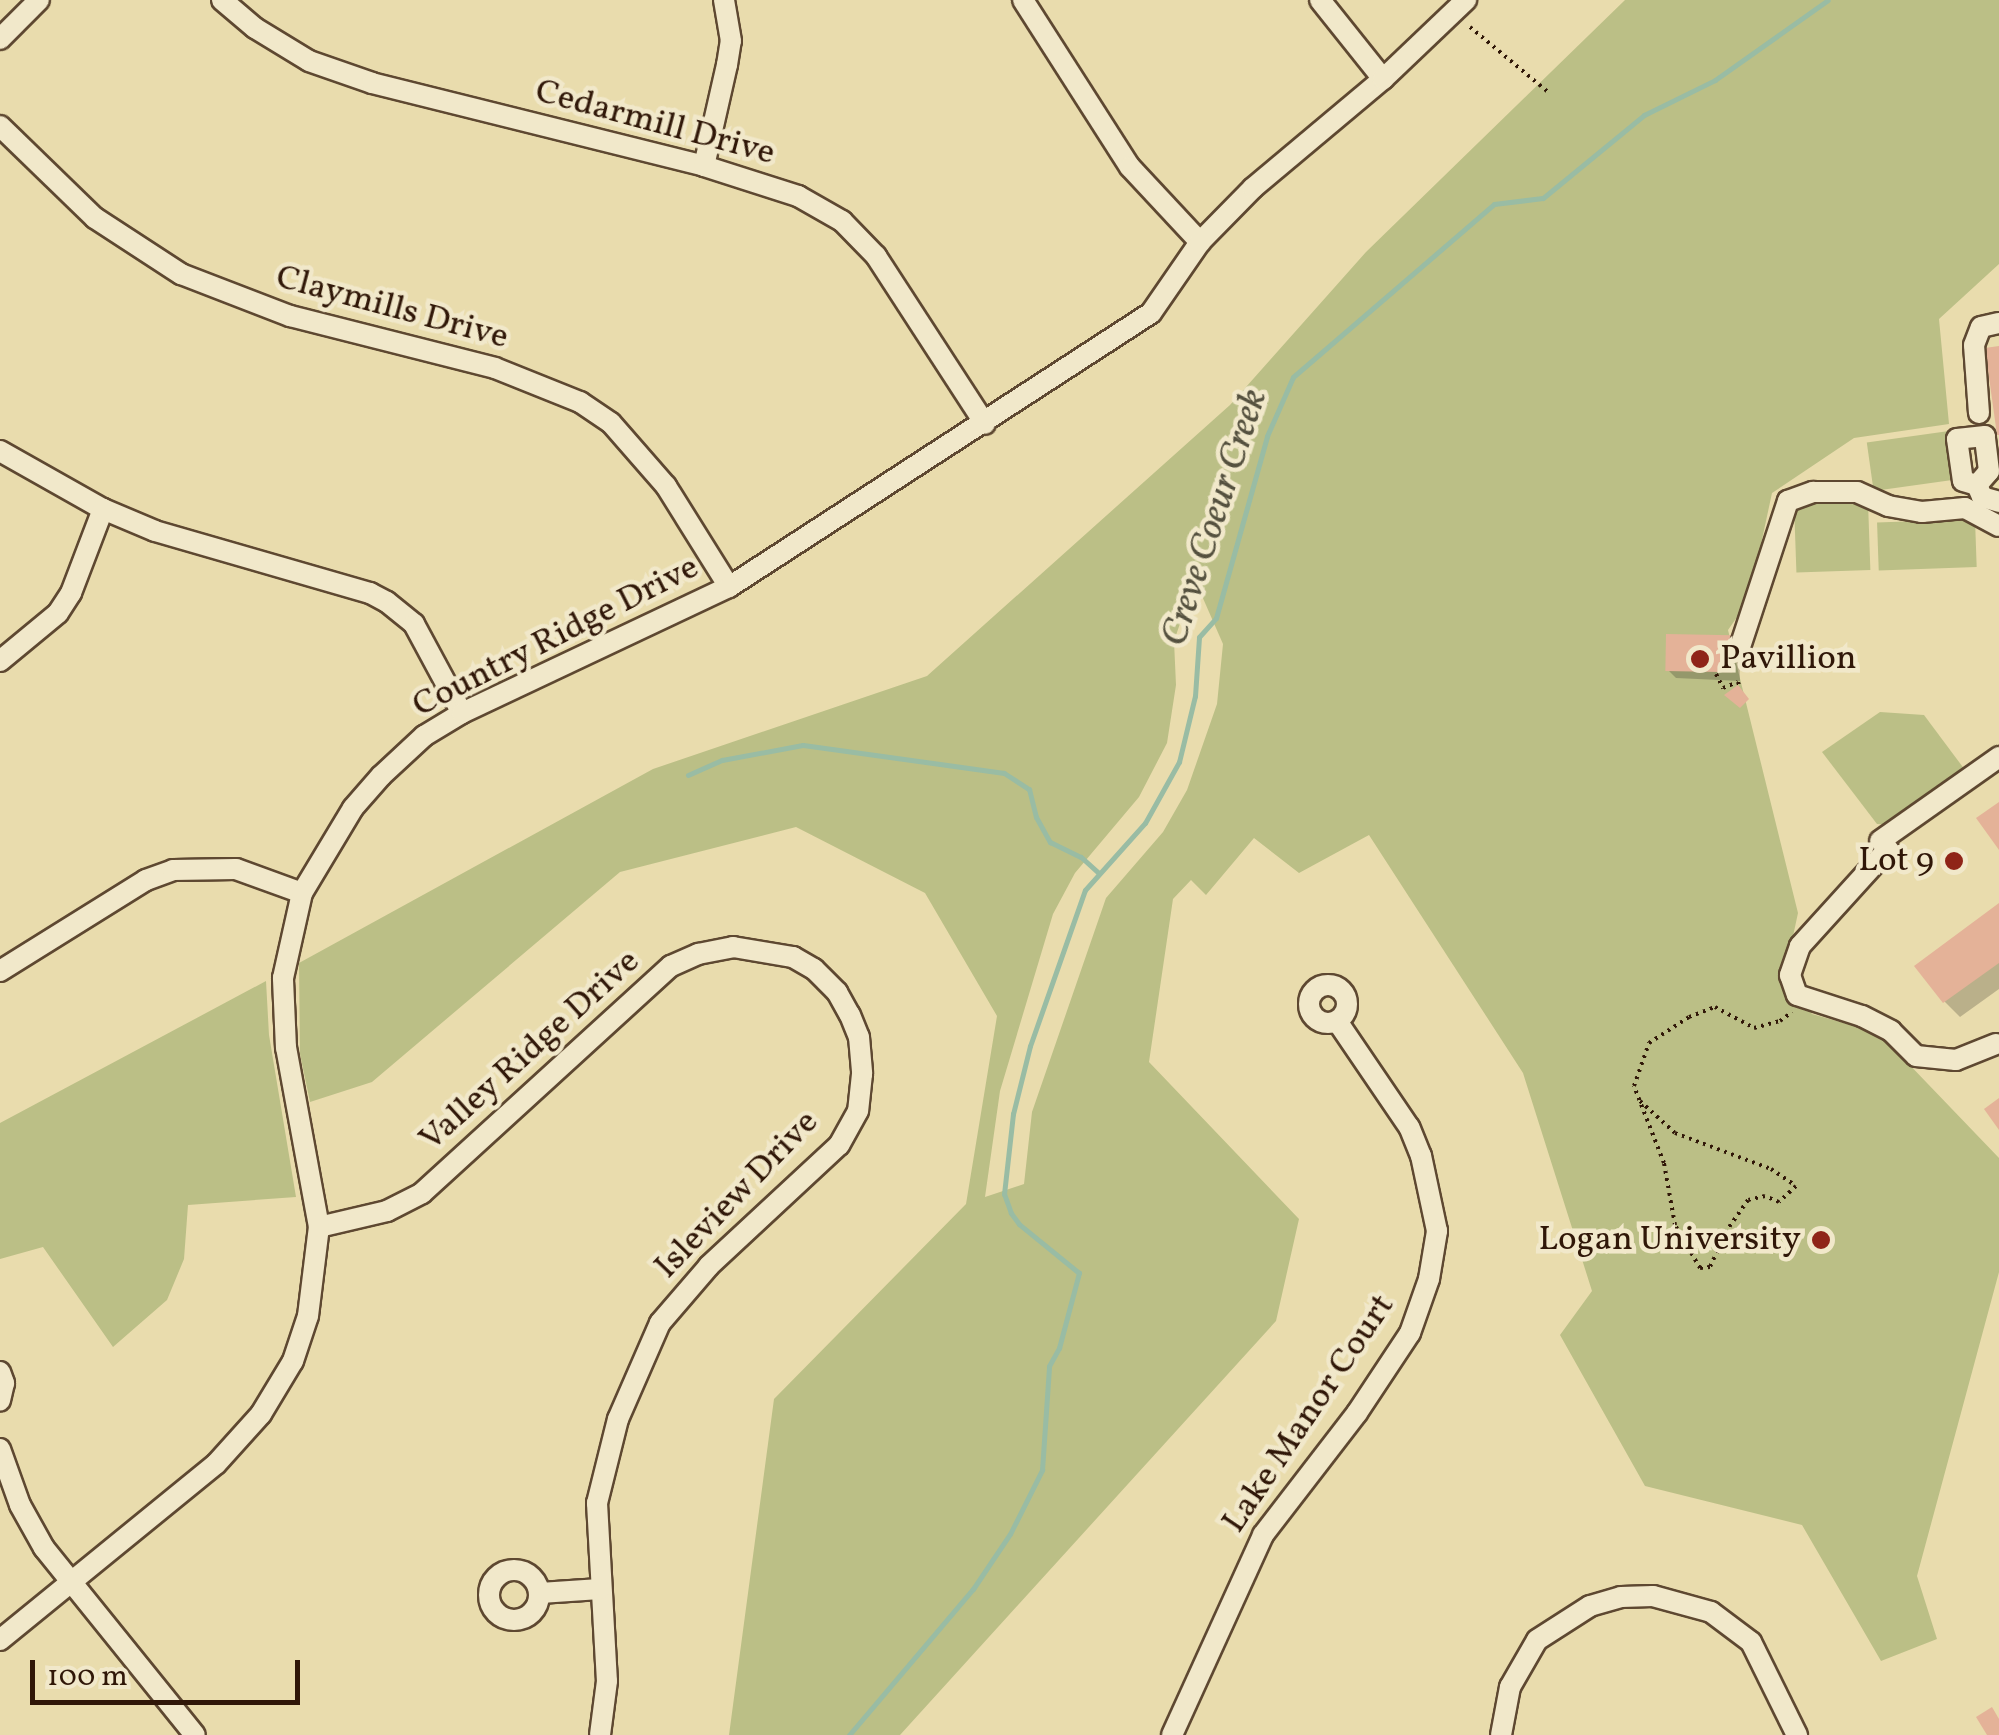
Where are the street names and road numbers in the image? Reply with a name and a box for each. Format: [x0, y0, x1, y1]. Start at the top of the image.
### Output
street label: Cedarmill Drive [531, 71, 779, 175]
street label: Claymills Drive [271, 257, 513, 359]
street label: Country Ridge Drive [406, 547, 706, 727]
street label: Valley Ridge Drive [411, 941, 649, 1161]
street label: Isleview Drive [646, 1102, 828, 1288]
street label: Lake Manor Court [1214, 1287, 1404, 1541]

